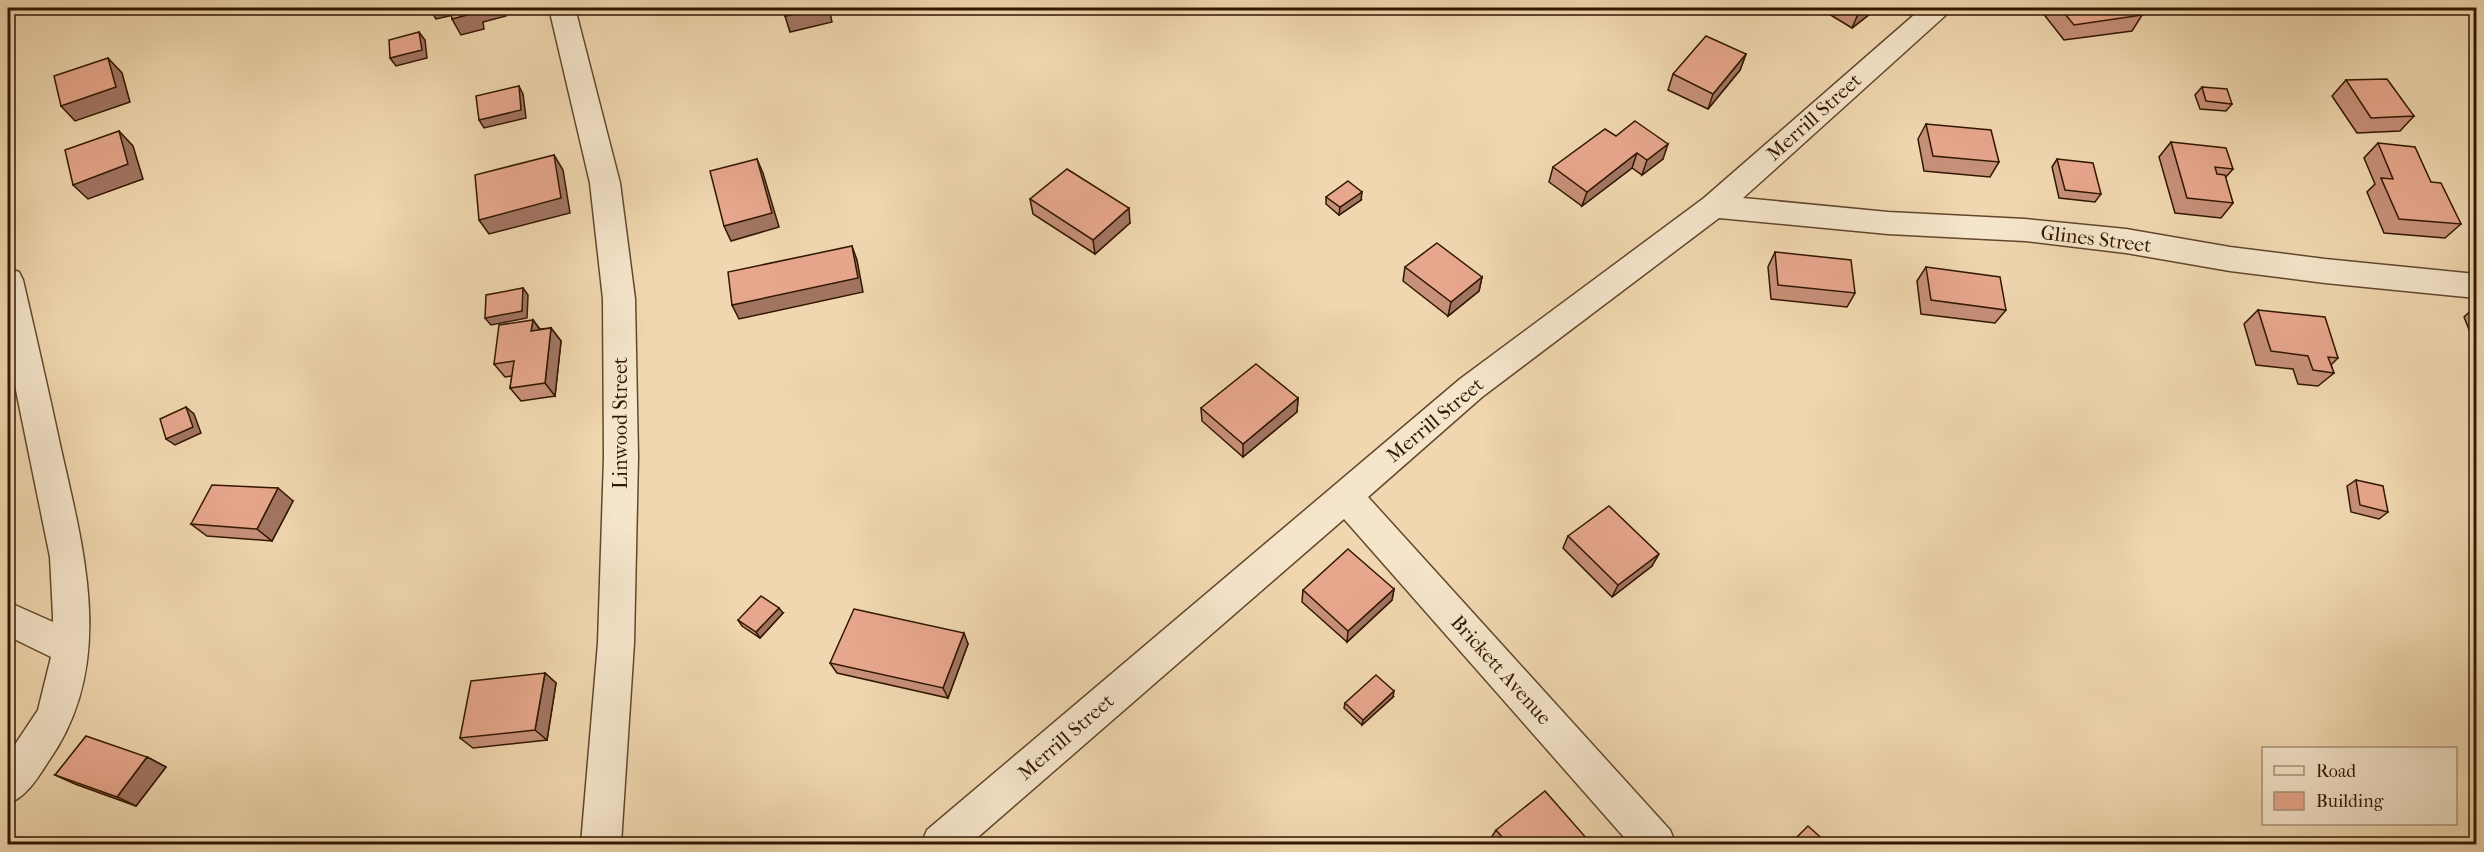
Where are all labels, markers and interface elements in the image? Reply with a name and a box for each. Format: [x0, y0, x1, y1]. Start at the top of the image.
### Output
street label: Merrill Street [1762, 69, 1866, 165]
street label: Glines Street [2039, 221, 2153, 257]
street label: Linwood Street [609, 357, 632, 489]
street label: Merrill Street [1382, 373, 1488, 467]
street label: Brickett Avenue [1446, 611, 1556, 729]
street label: Merrill Street [1014, 689, 1118, 785]
legend [2262, 747, 2457, 825]
text: Road [2316, 761, 2356, 782]
text: Building [2316, 791, 2384, 812]

